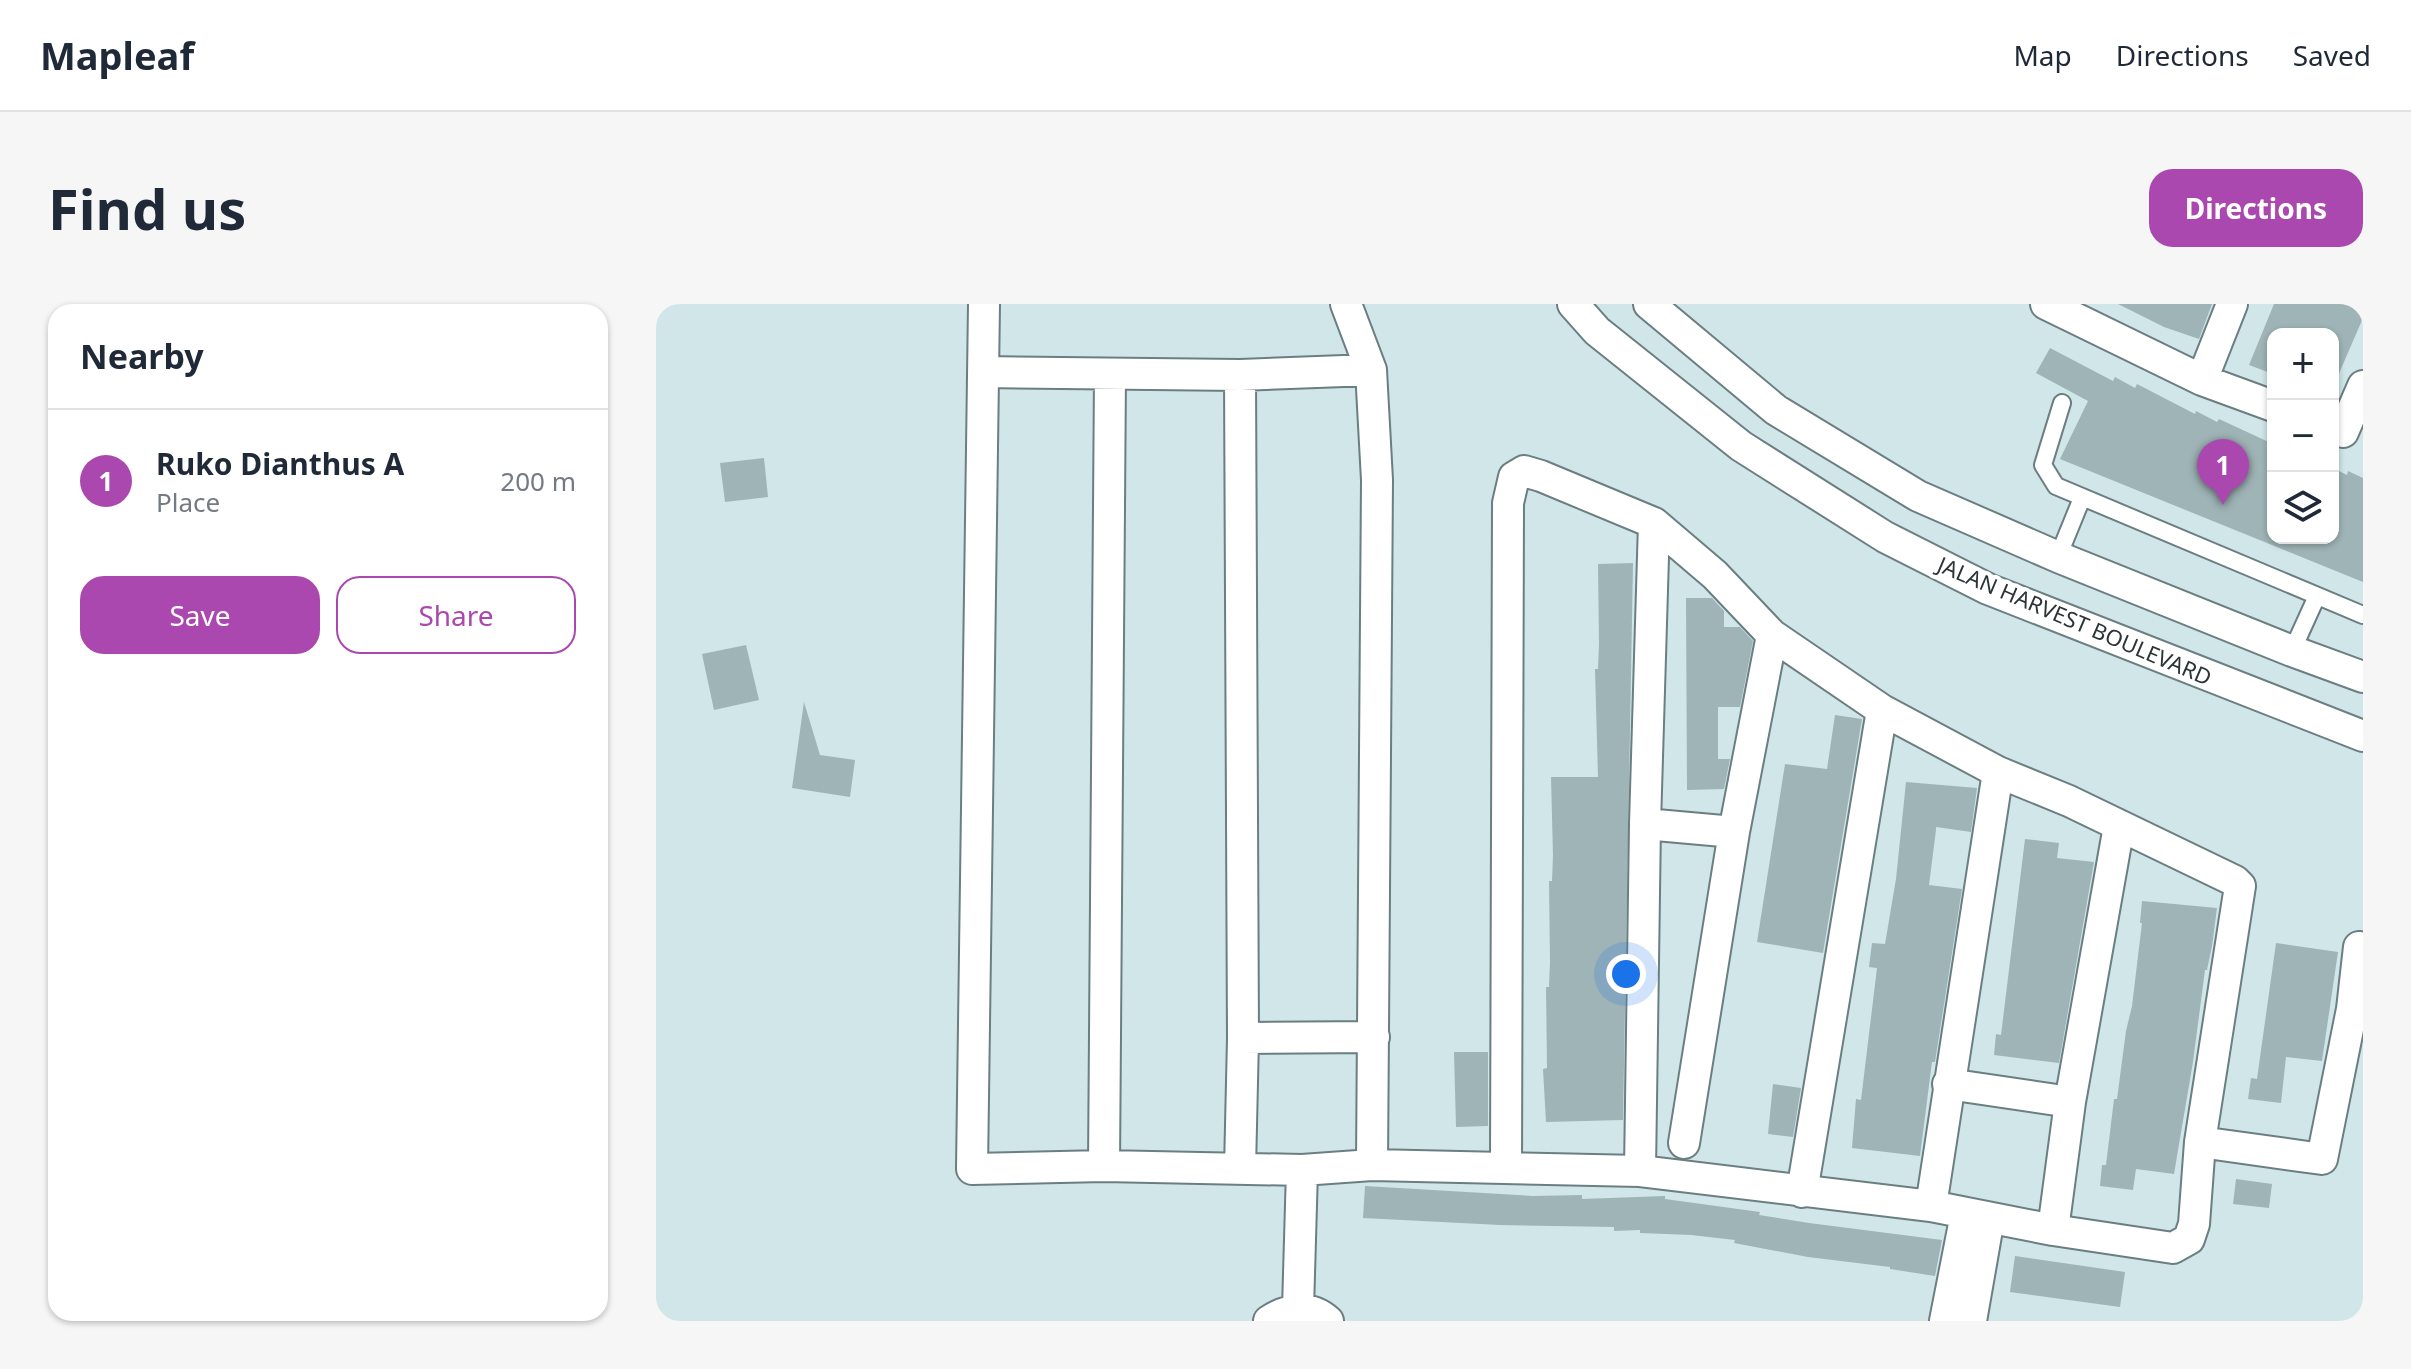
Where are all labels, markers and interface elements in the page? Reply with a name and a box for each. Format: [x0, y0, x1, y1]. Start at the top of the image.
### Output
text: Mapleaf [40, 29, 194, 81]
text: Map [2013, 36, 2072, 74]
text: Directions [2116, 36, 2249, 74]
text: Saved [2293, 36, 2371, 74]
button: Directions [2149, 169, 2363, 247]
text: Find us [48, 170, 246, 246]
map controls [2267, 328, 2339, 544]
button: + [2267, 328, 2339, 400]
text: Nearby [80, 333, 204, 379]
button: − [2267, 400, 2339, 472]
pin: 1 [2197, 439, 2249, 505]
text: Ruko Dianthus A [156, 443, 404, 484]
text: 1 [99, 463, 113, 499]
text: 200 m [500, 463, 576, 499]
button: layers [2267, 472, 2339, 544]
text: Place [156, 484, 220, 520]
street label: JALAN HARVEST BOULEVARD [1932, 548, 2217, 691]
button: Save [80, 576, 320, 654]
button: Share [336, 576, 576, 654]
your location [1606, 954, 1646, 994]

